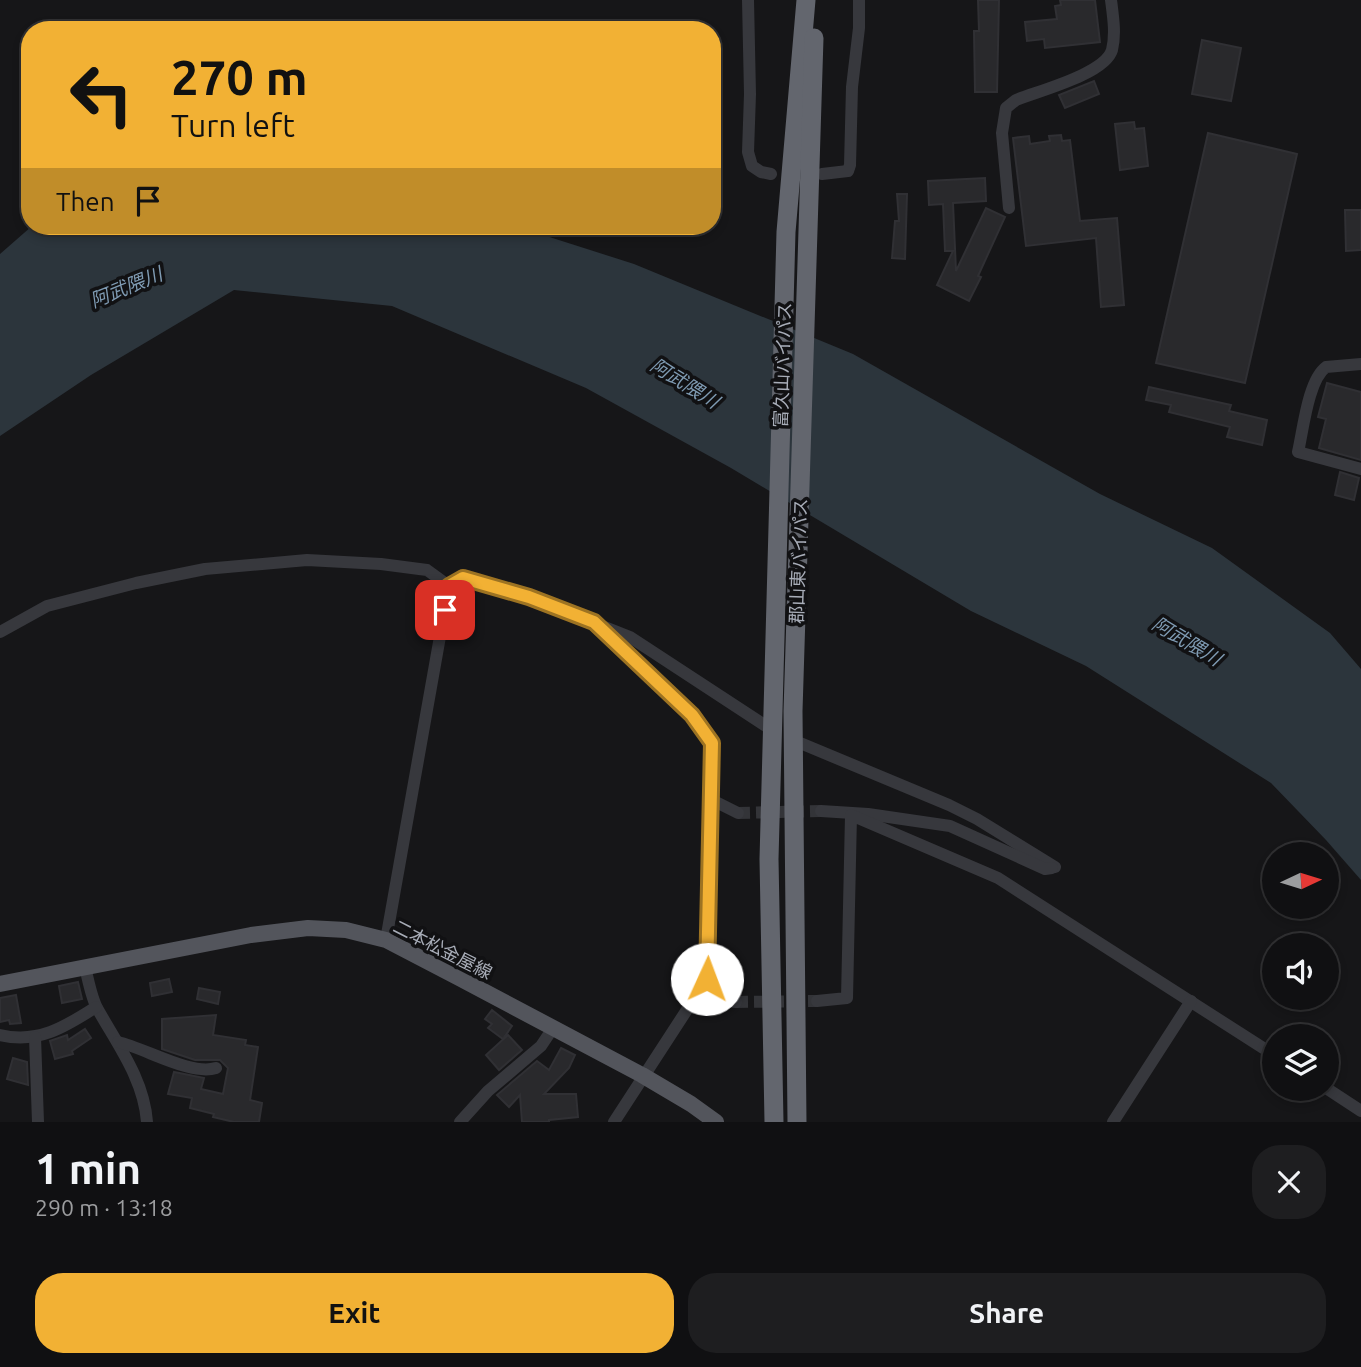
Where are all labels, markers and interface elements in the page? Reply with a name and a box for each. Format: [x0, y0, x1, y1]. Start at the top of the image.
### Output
icon: left [56, 49, 147, 140]
text: 270 m [171, 49, 308, 104]
text: Turn left [171, 107, 295, 143]
icon: arrive [129, 182, 167, 220]
text: Then [56, 187, 115, 216]
water label: 阿武隈川 [87, 262, 167, 311]
street label: 富久山バイパス [770, 302, 794, 428]
water label: 阿武隈川 [647, 354, 725, 414]
street label: 郡山東バイパス [786, 498, 810, 624]
pin [415, 580, 475, 640]
icon: arrive [426, 591, 464, 629]
water label: 阿武隈川 [1149, 612, 1227, 671]
north arrow [1262, 842, 1339, 919]
map controls [1262, 842, 1339, 1101]
street label: 二本松金屋線 [390, 916, 496, 982]
button: sound [1262, 933, 1339, 1010]
position arrow [670, 942, 744, 1016]
button: layers [1262, 1024, 1339, 1101]
text: 1 min [35, 1145, 141, 1192]
button: close [1252, 1145, 1326, 1219]
text: 290 m · 13:18 [35, 1195, 173, 1220]
button: Exit [35, 1273, 674, 1353]
button: Share [688, 1273, 1326, 1353]

